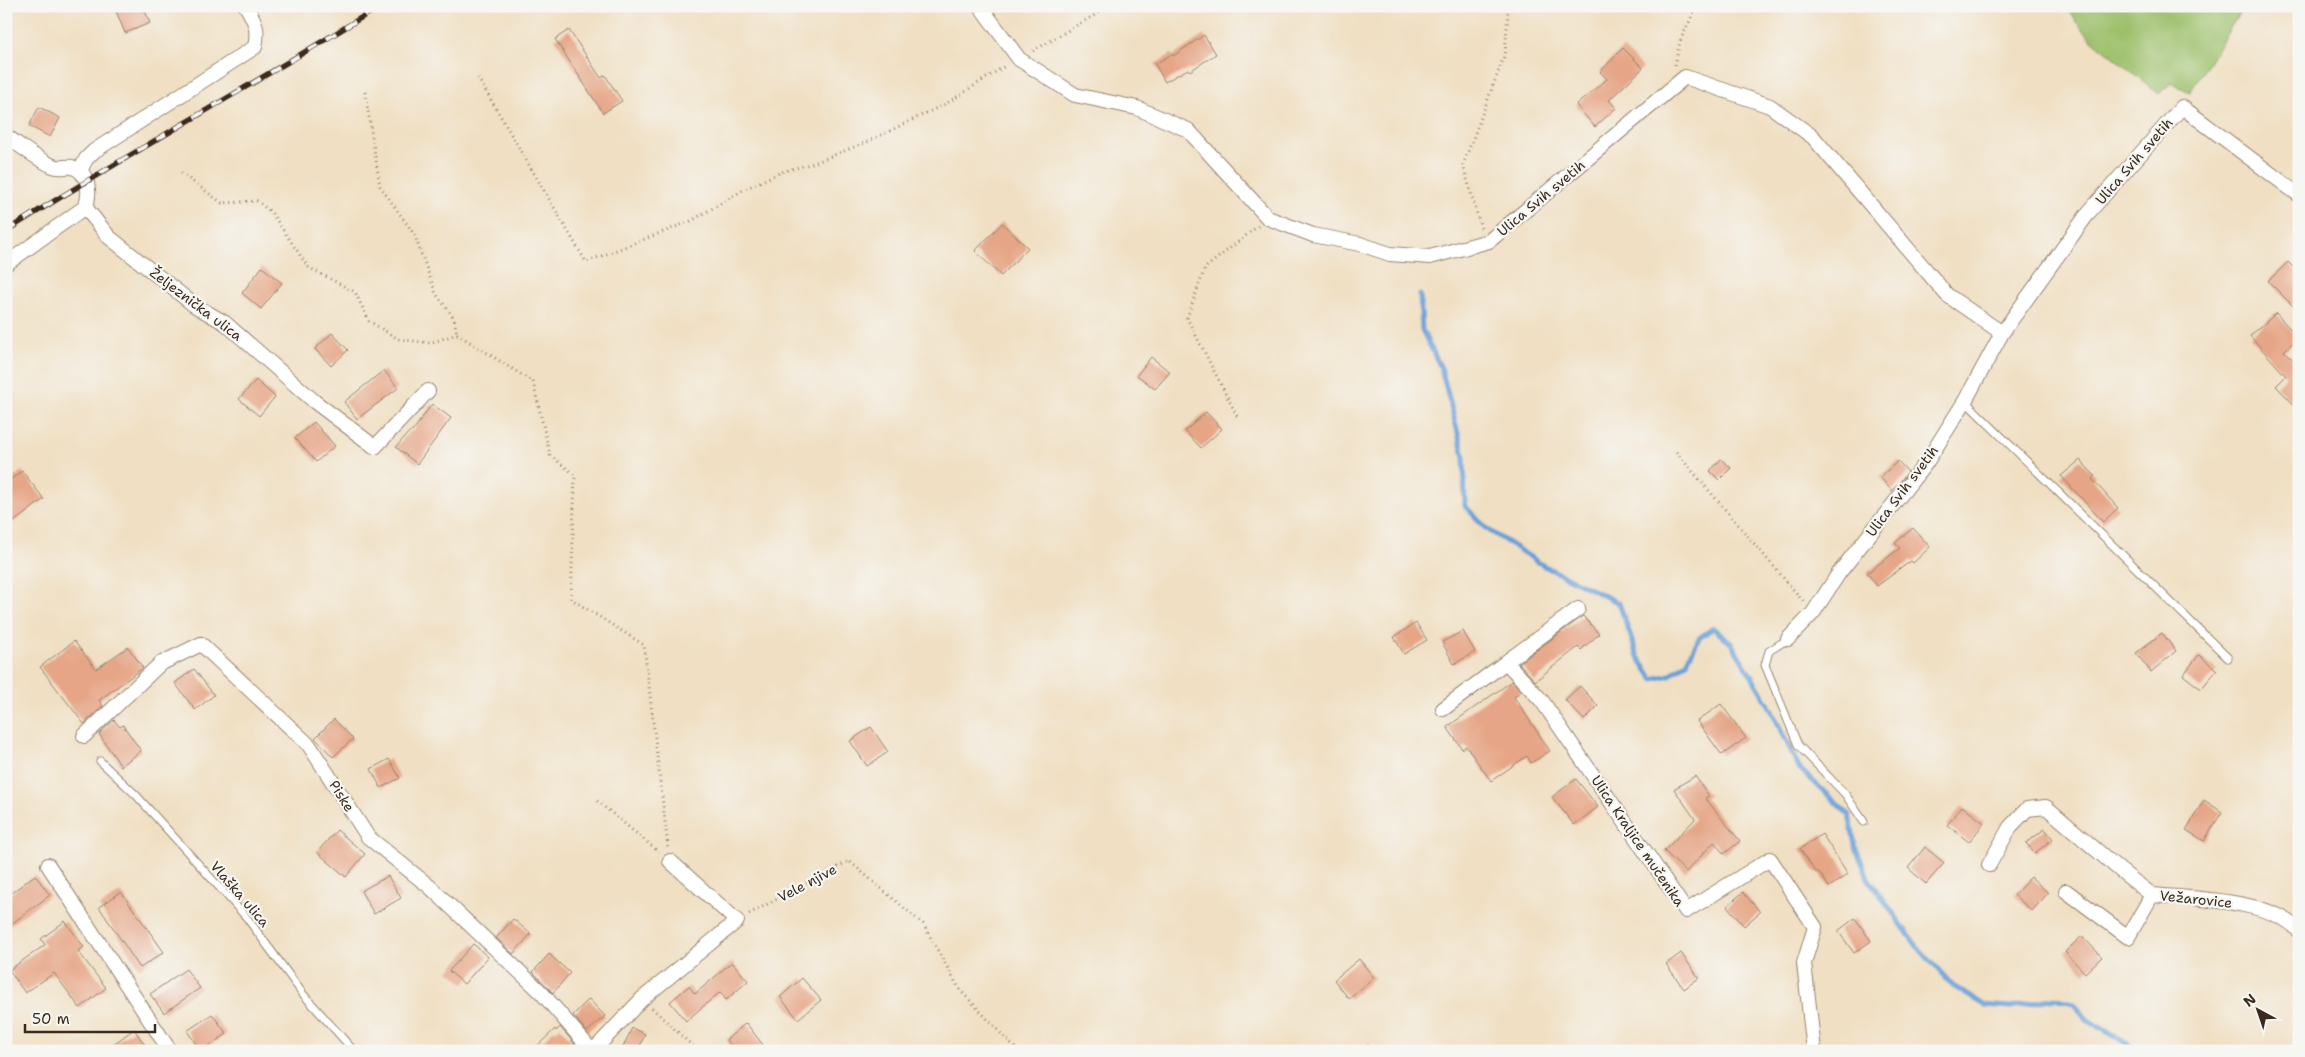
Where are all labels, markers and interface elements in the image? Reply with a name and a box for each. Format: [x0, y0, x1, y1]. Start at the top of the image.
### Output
street label: Ulica Svih svetih [2091, 114, 2177, 208]
street label: Ulica Svih svetih [1493, 156, 1589, 240]
street label: Željeznička ulica [146, 263, 246, 345]
street label: Ulica Svih svetih [1862, 442, 1942, 540]
street label: Ulica Kraljice mučenika [1587, 772, 1689, 910]
street label: Piske [325, 777, 359, 815]
street label: Vlaška ulica [206, 857, 274, 931]
street label: Vele njive [774, 860, 840, 906]
street label: Vežarovice [2159, 886, 2233, 912]
north arrow [2232, 984, 2282, 1034]
text: N [2240, 990, 2260, 1011]
scale bar [25, 1002, 155, 1034]
text: 50 m [32, 1009, 70, 1029]

